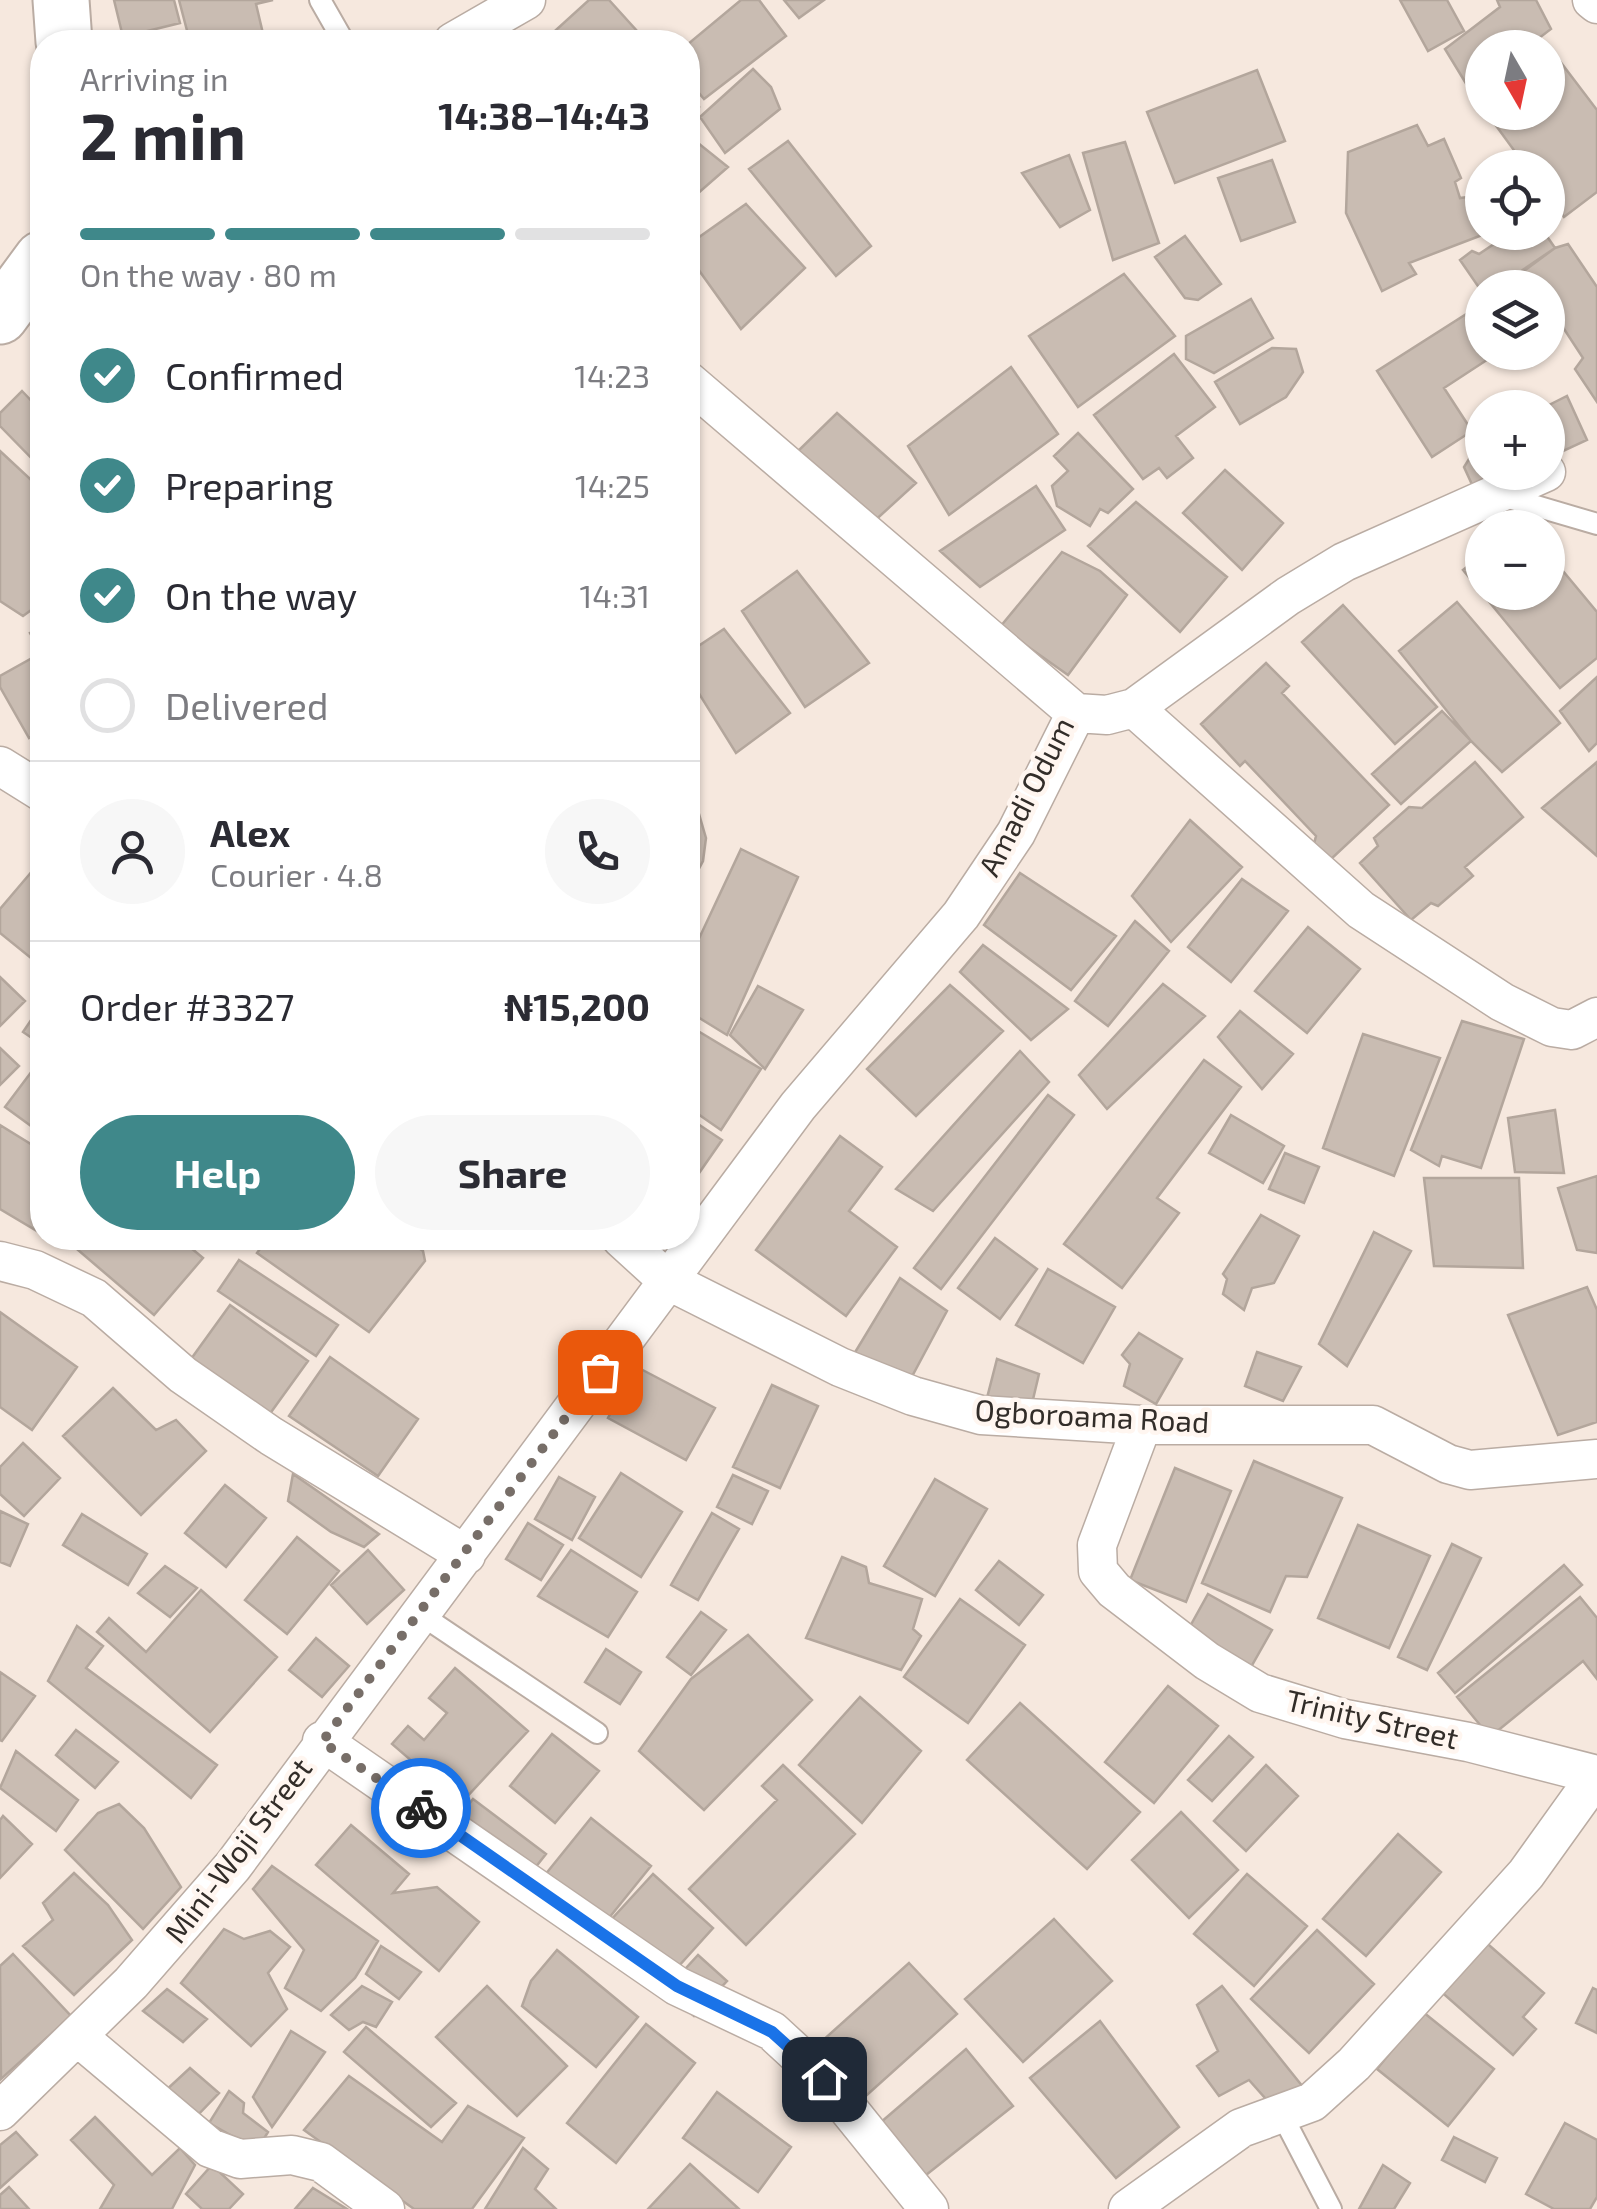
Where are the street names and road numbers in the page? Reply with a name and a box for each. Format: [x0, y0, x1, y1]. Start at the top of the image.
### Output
street label: Amadi Odum [970, 711, 1081, 881]
street label: Ogboroama Road [974, 1391, 1210, 1439]
street label: Trinity Street [1283, 1681, 1462, 1755]
street label: Mini-Woji Street [156, 1750, 318, 1949]

